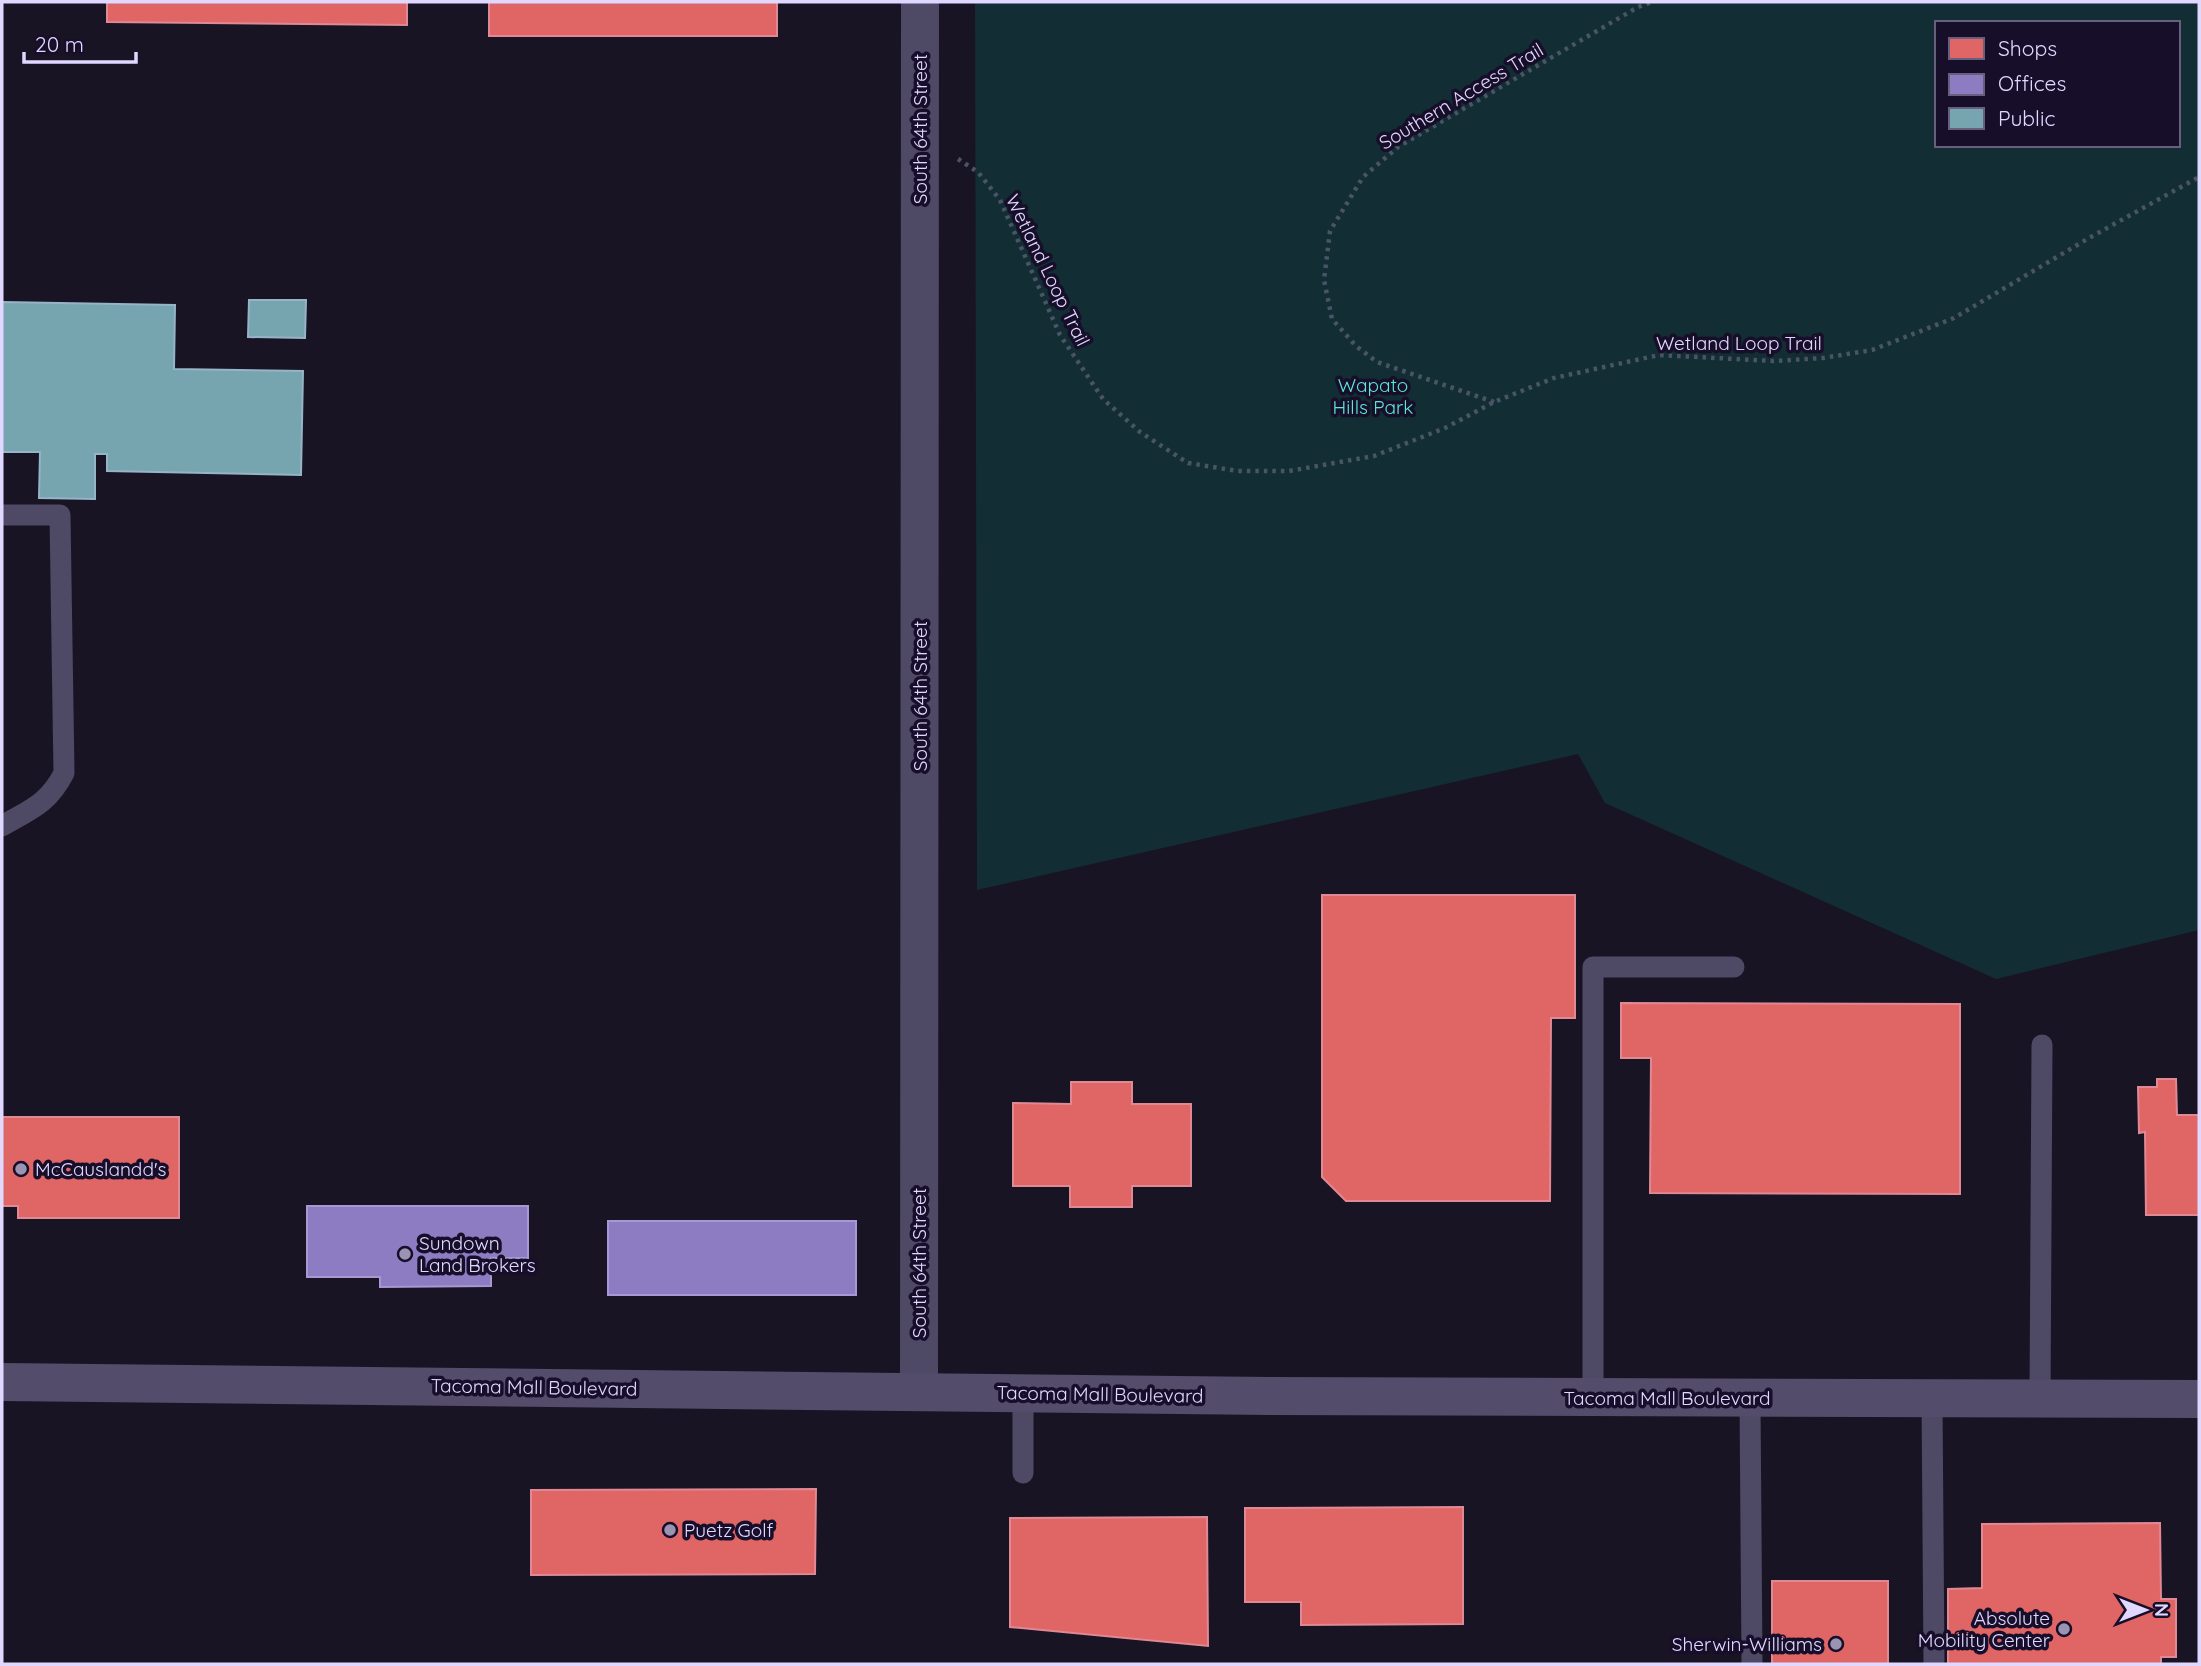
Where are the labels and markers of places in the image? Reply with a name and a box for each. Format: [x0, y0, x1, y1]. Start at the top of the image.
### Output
place label: McCauslandd's [35, 1157, 167, 1181]
marker: McCauslandd's [13, 1161, 29, 1177]
place label: Sundown Land Brokers [419, 1231, 536, 1277]
marker: Sundown Land Brokers [397, 1246, 413, 1262]
place label: Puetz Golf [684, 1518, 774, 1542]
marker: Puetz Golf [662, 1522, 678, 1538]
place label: Absolute Mobility Center [1918, 1606, 2051, 1652]
marker: Absolute Mobility Center [2056, 1621, 2072, 1637]
place label: Sherwin-Williams [1672, 1632, 1822, 1656]
marker: Sherwin-Williams [1828, 1636, 1844, 1652]

